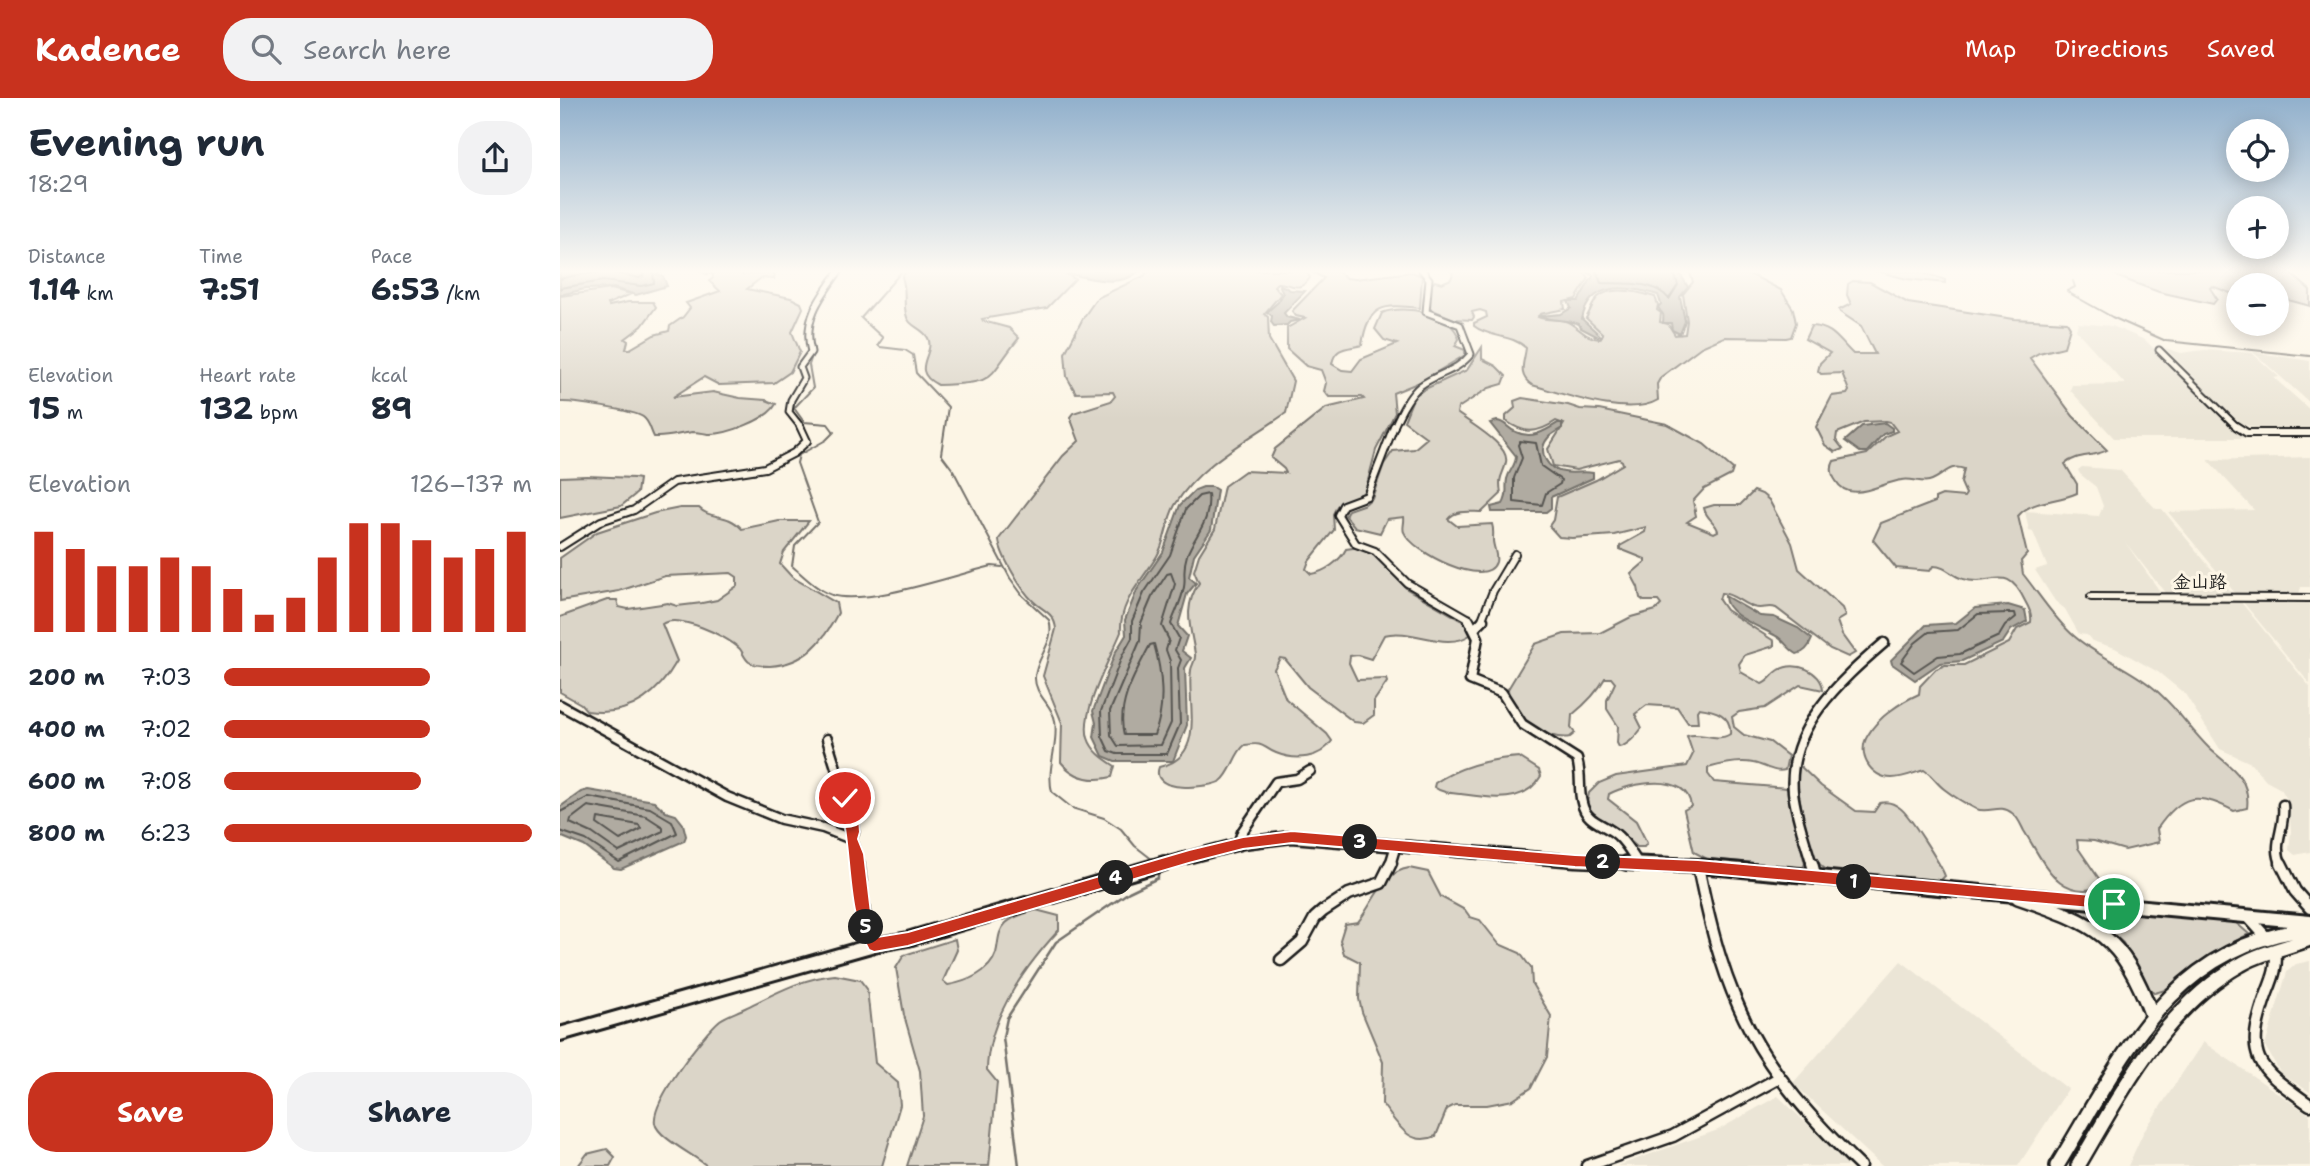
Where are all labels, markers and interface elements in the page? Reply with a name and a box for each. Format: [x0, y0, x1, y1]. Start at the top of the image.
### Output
search box [223, 18, 713, 81]
text: Kadence [35, 27, 181, 72]
icon: search [247, 30, 285, 68]
text: Search here [303, 32, 451, 67]
text: Map [1965, 33, 2016, 65]
text: Directions [2054, 33, 2169, 65]
text: Saved [2207, 33, 2275, 65]
text: Evening run [28, 117, 265, 168]
map controls [2226, 119, 2289, 336]
button: locate [2226, 119, 2289, 182]
button: share [458, 121, 532, 195]
text: 18:29 [28, 169, 89, 199]
button: + [2226, 196, 2289, 259]
text: Distance [28, 244, 106, 269]
text: Time [199, 244, 243, 269]
text: Pace [371, 244, 412, 269]
text: 1.14 [28, 269, 80, 310]
text: 7:51 [199, 269, 260, 310]
text: 6:53 [371, 269, 440, 310]
button: − [2226, 273, 2289, 336]
text: km [80, 281, 114, 306]
text: /km [440, 281, 480, 306]
text: Elevation [28, 363, 113, 388]
text: Heart rate [199, 363, 296, 388]
text: kcal [371, 363, 408, 388]
text: 15 [28, 388, 60, 429]
text: 132 [199, 388, 253, 429]
text: 89 [371, 388, 412, 429]
text: m [60, 400, 83, 425]
text: bpm [253, 400, 298, 425]
text: Elevation [28, 469, 131, 499]
text: 126–137 m [410, 469, 532, 499]
street label: 金山路 [2173, 570, 2227, 594]
text: 200 m [28, 662, 105, 692]
text: 7:03 [140, 662, 192, 692]
text: 400 m [28, 714, 105, 744]
text: 7:02 [140, 714, 192, 744]
text: 600 m [28, 766, 105, 796]
text: 7:08 [140, 766, 193, 796]
pin [815, 768, 875, 828]
icon: check [826, 779, 864, 817]
text: 800 m [28, 818, 105, 848]
text: 6:23 [140, 818, 191, 848]
pin: 3 [1342, 824, 1378, 860]
text: 3 [1353, 829, 1366, 854]
pin: 2 [1586, 844, 1620, 880]
text: 2 [1596, 849, 1609, 874]
pin: 4 [1098, 860, 1134, 896]
pin: 1 [1836, 864, 1872, 900]
text: 4 [1109, 865, 1122, 890]
text: 1 [1849, 869, 1858, 894]
pin [2084, 874, 2144, 934]
icon: arrive [2095, 885, 2133, 923]
pin: 5 [848, 910, 884, 944]
text: 5 [860, 914, 871, 939]
button: Save [28, 1072, 273, 1152]
button: Share [287, 1072, 532, 1152]

